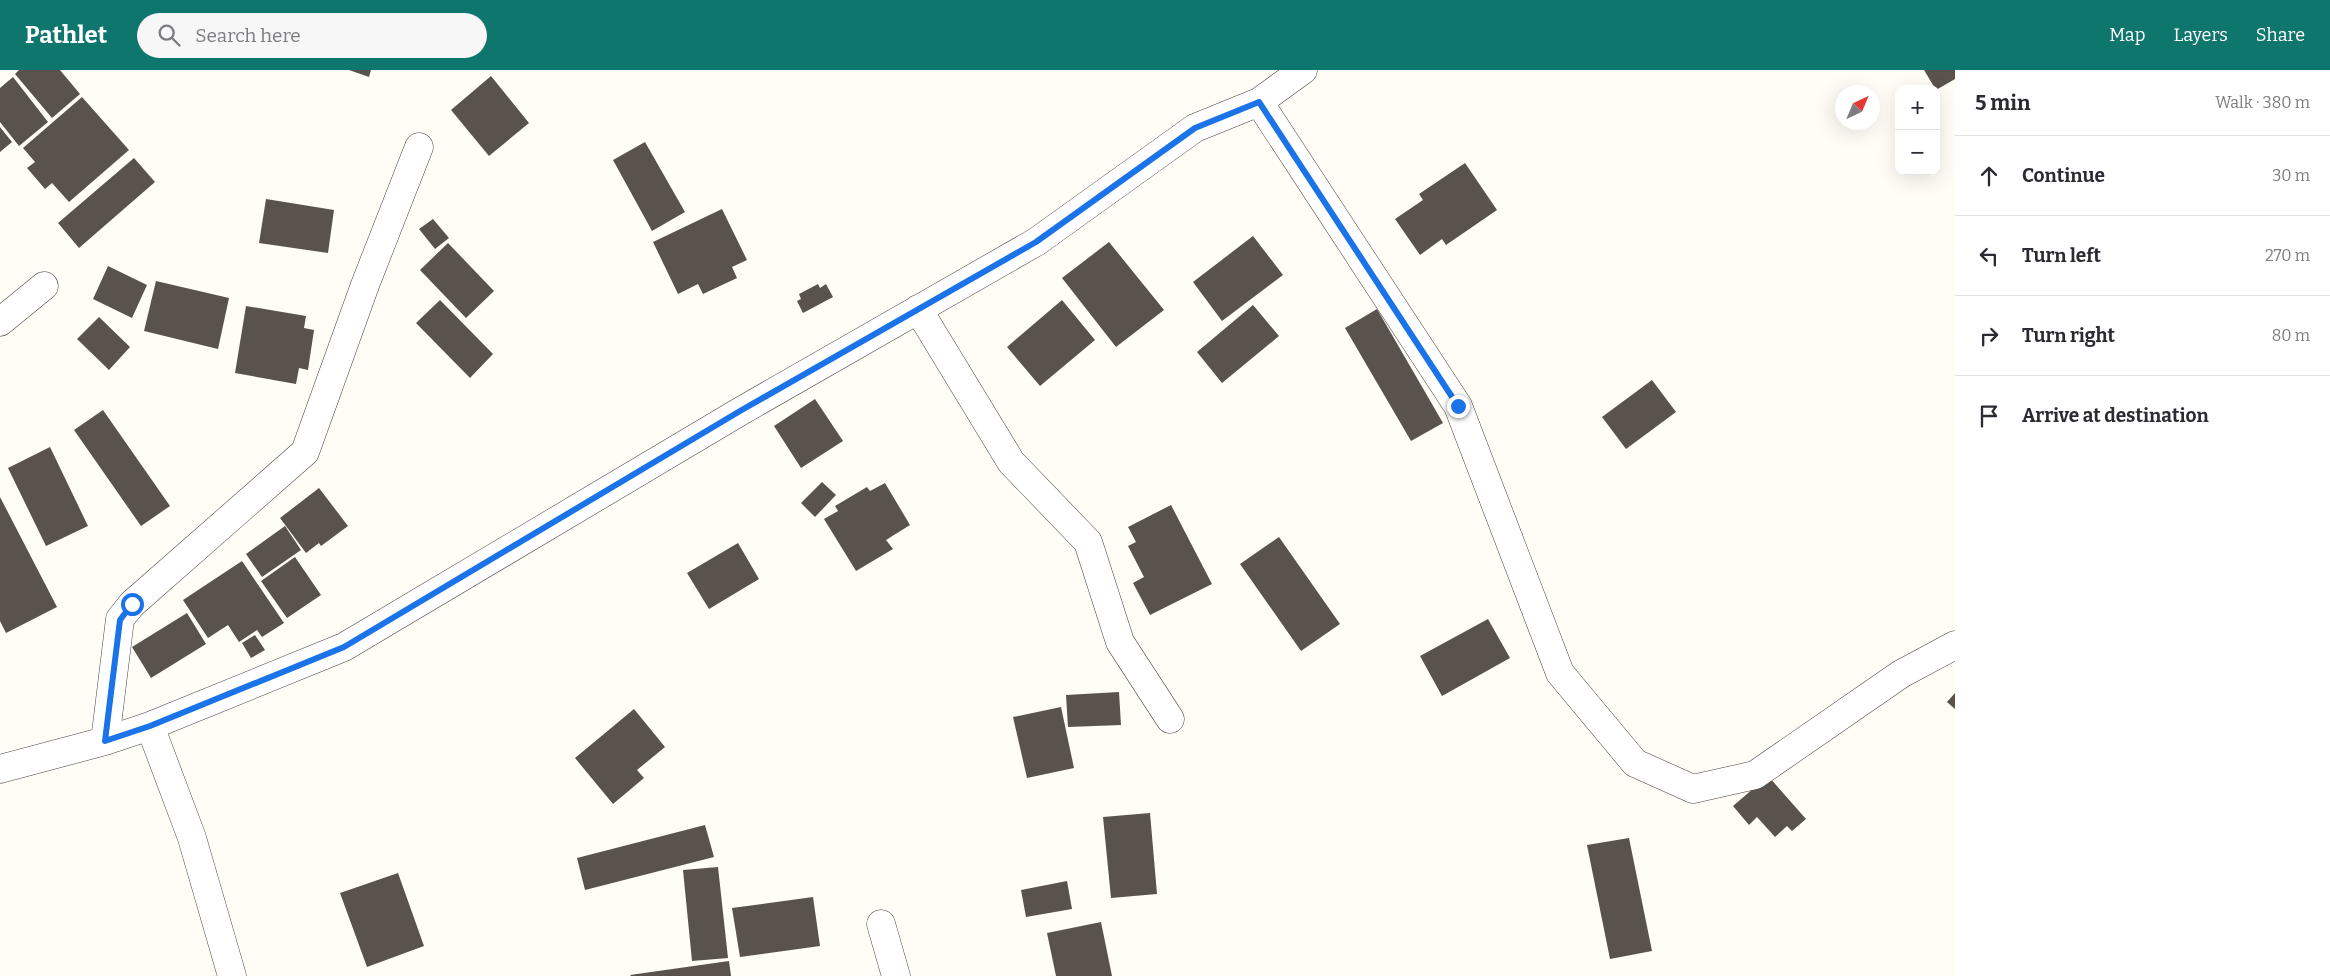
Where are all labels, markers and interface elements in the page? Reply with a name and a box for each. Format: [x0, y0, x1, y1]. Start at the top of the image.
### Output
search box [137, 13, 487, 58]
text: Pathlet [25, 21, 107, 49]
icon: search [155, 21, 183, 49]
text: Search here [195, 24, 301, 47]
text: Map [2109, 24, 2145, 46]
text: Layers [2173, 24, 2228, 46]
text: Share [2256, 24, 2305, 46]
north arrow [1835, 85, 1880, 130]
map controls [1895, 85, 1940, 175]
button: + [1895, 85, 1940, 130]
text: 5 min [1975, 90, 2031, 116]
text: Walk · 380 m [2215, 93, 2310, 112]
button: − [1895, 130, 1940, 175]
icon: ahead [1975, 162, 2003, 190]
text: Continue [2022, 164, 2105, 187]
text: 30 m [2272, 166, 2310, 185]
icon: left [1975, 242, 2003, 270]
text: Turn left [2022, 244, 2101, 267]
text: 270 m [2265, 246, 2310, 265]
icon: right [1975, 322, 2003, 350]
text: Turn right [2022, 324, 2115, 347]
text: 80 m [2272, 326, 2310, 345]
route end [1447, 395, 1470, 418]
icon: arrive [1975, 402, 2003, 430]
text: Arrive at destination [2022, 404, 2209, 427]
route start [121, 593, 144, 616]

